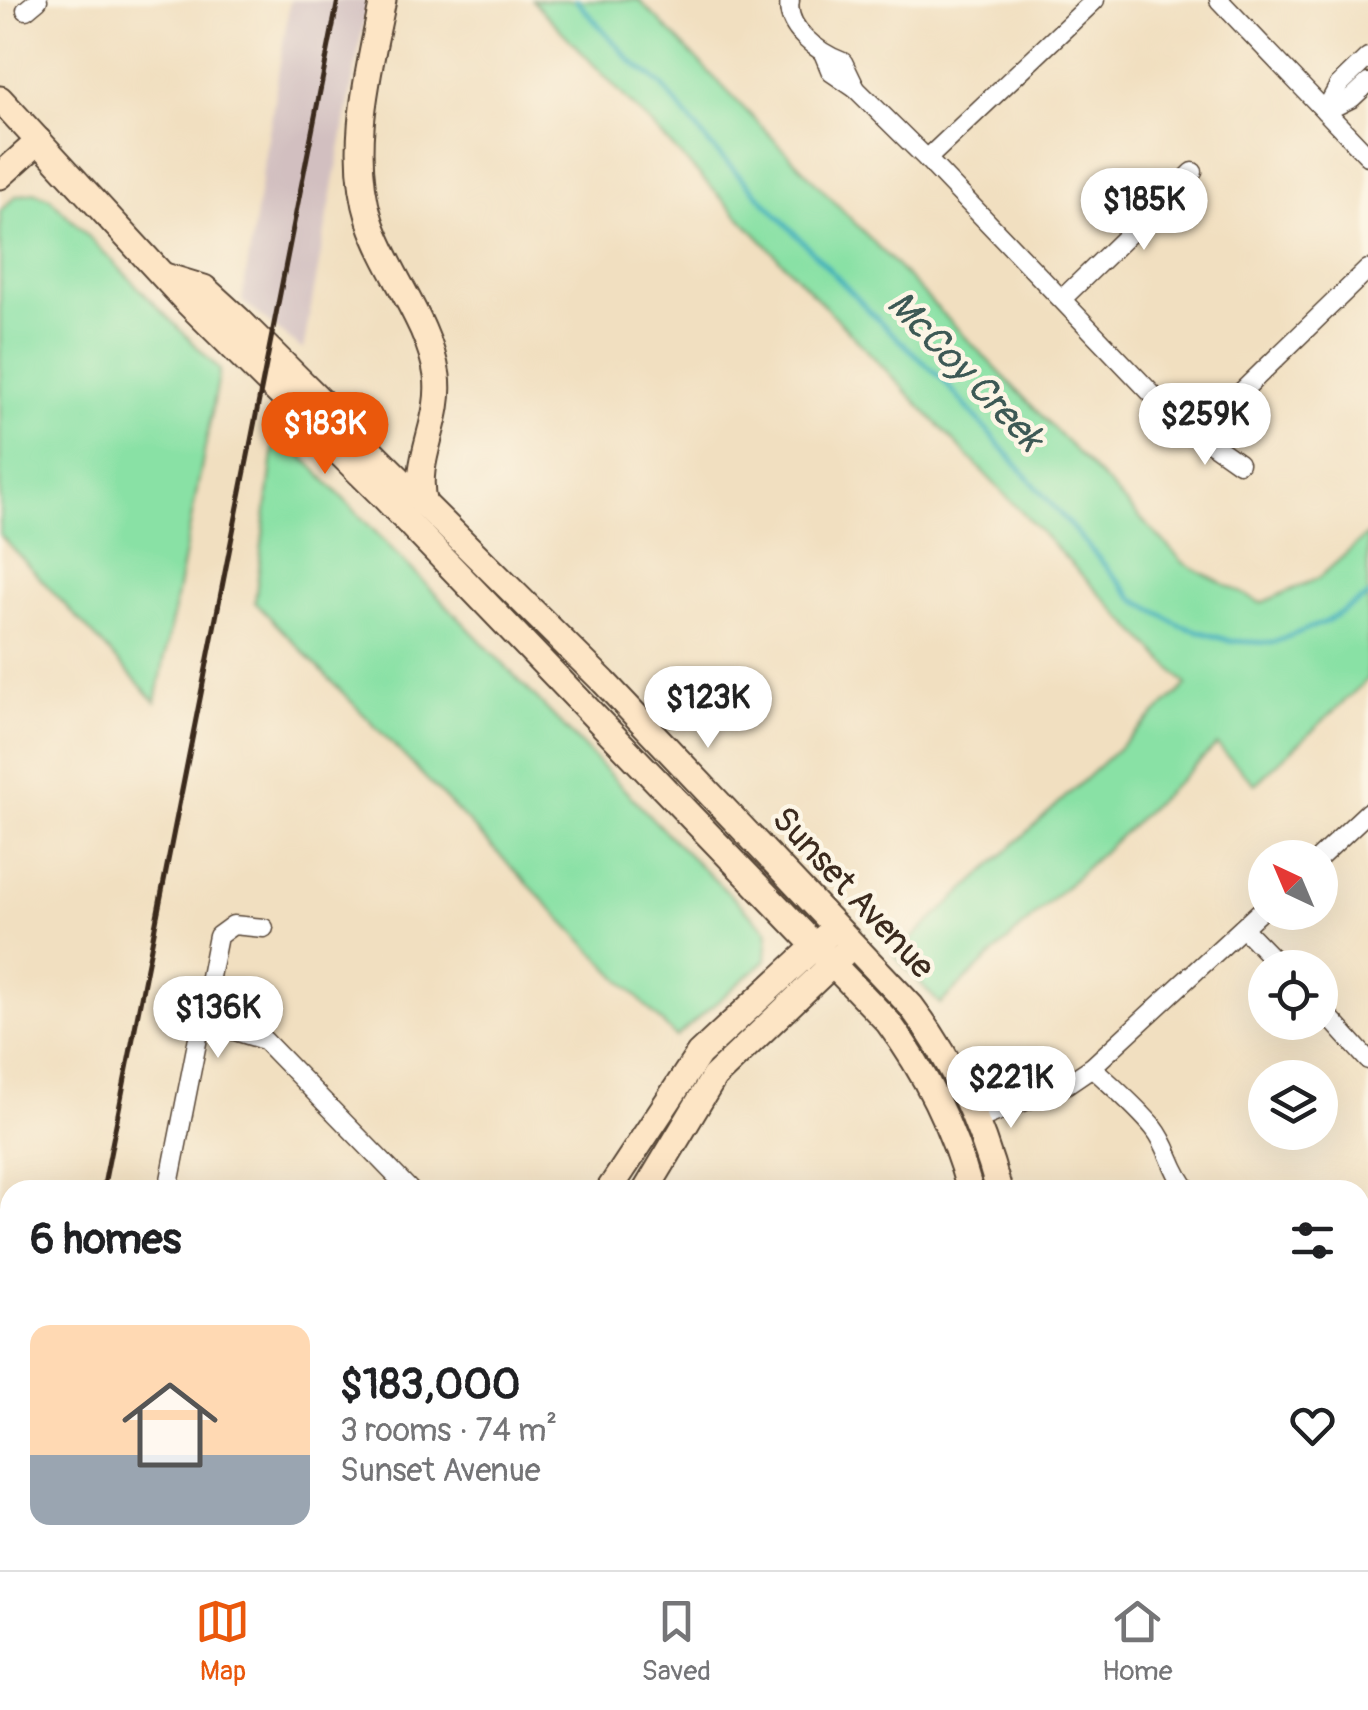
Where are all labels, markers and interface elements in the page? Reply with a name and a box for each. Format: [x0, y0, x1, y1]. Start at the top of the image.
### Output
pin: $185K [1074, 168, 1214, 253]
text: $185K [1103, 180, 1185, 220]
water label: McCoy Creek [877, 281, 1056, 464]
pin: $259K [1135, 383, 1275, 468]
pin: $183K [255, 392, 395, 477]
text: $259K [1161, 395, 1249, 435]
text: $183K [283, 404, 367, 444]
pin: $123K [638, 666, 778, 751]
text: $123K [666, 678, 750, 718]
street label: Sunset Avenue [762, 798, 944, 988]
north arrow [1248, 840, 1338, 930]
map controls [1248, 840, 1338, 1150]
button: locate [1248, 950, 1338, 1040]
pin: $136K [148, 976, 288, 1061]
text: $136K [175, 988, 261, 1028]
pin: $221K [941, 1046, 1081, 1131]
text: $221K [969, 1058, 1053, 1098]
button: layers [1248, 1060, 1338, 1150]
icon: filters [1285, 1213, 1340, 1268]
text: 6 homes [30, 1214, 181, 1266]
text: $183,000 [340, 1359, 521, 1411]
icon: home [110, 1365, 230, 1485]
icon: heart [1285, 1398, 1340, 1453]
text: 3 rooms · 74 m² [340, 1411, 557, 1451]
text: Sunset Avenue [340, 1451, 541, 1491]
tab: Map [195, 1594, 250, 1689]
tab: Saved [641, 1594, 711, 1689]
tab: Home [1102, 1594, 1172, 1689]

